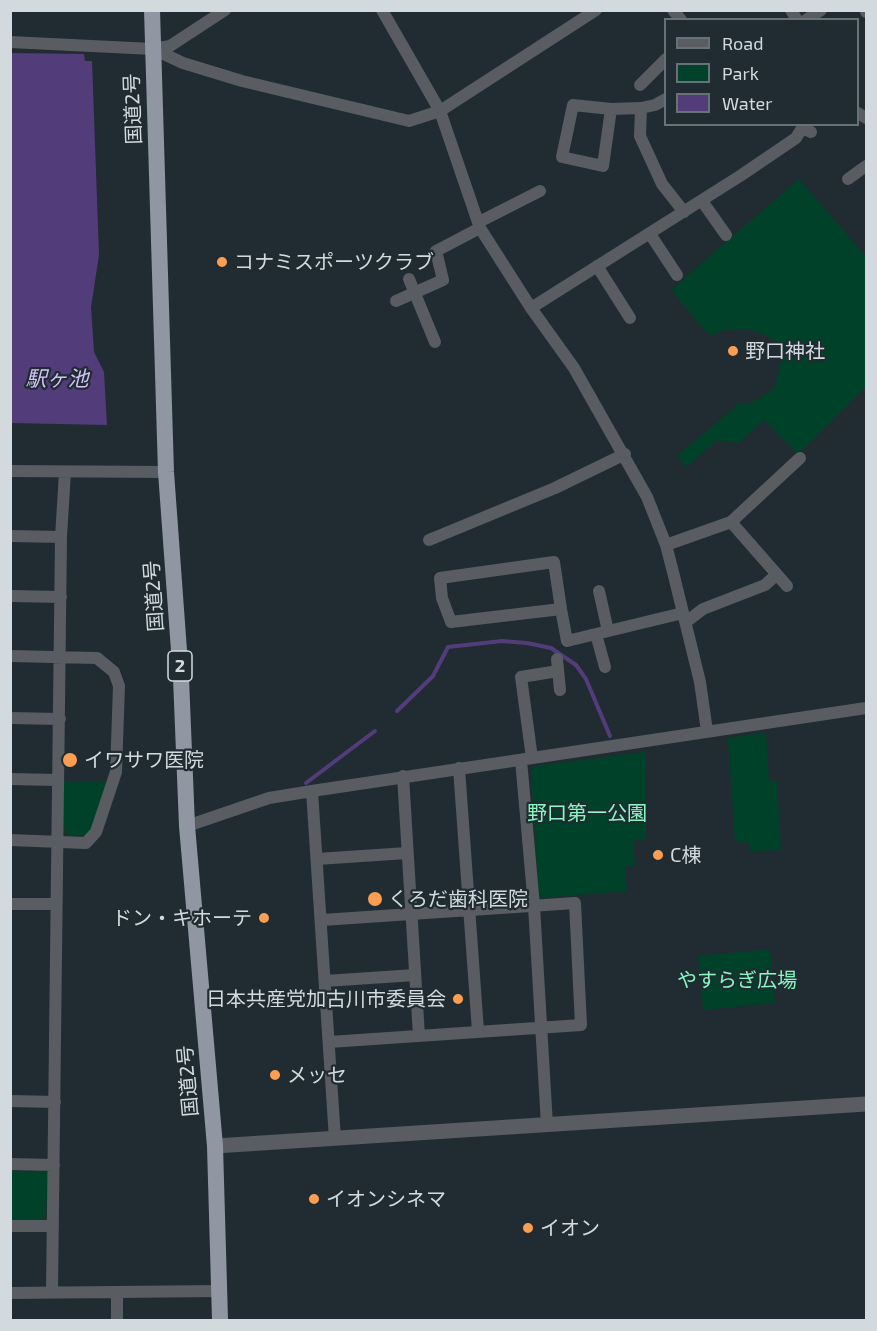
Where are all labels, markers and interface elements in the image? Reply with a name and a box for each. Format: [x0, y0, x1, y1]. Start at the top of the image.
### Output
legend [664, 18, 859, 126]
text: Road [722, 32, 763, 54]
text: Park [722, 62, 759, 84]
street label: 国道2号 [120, 73, 146, 145]
text: Water [722, 92, 772, 114]
place label: コナミスポーツクラブ [234, 250, 434, 274]
marker: コナミスポーツクラブ [215, 255, 229, 269]
place label: 野口神社 [745, 339, 825, 363]
marker: 野口神社 [726, 344, 740, 358]
water label: 駅ヶ池 [26, 366, 88, 392]
street label: 国道2号 [140, 560, 168, 632]
road number: 2 [168, 651, 192, 681]
place label: イワサワ医院 [84, 748, 204, 772]
marker: イワサワ医院 [61, 751, 79, 769]
park label: 野口第一公園 [527, 801, 647, 825]
place label: C棟 [670, 843, 701, 867]
marker: C棟 [651, 848, 665, 862]
place label: くろだ歯科医院 [388, 887, 528, 911]
marker: くろだ歯科医院 [366, 890, 384, 908]
place label: ドン・キホーテ [112, 906, 252, 930]
marker: ドン・キホーテ [257, 911, 271, 925]
park label: やすらぎ広場 [677, 968, 797, 992]
place label: 日本共産党加古川市委員会 [206, 987, 446, 1011]
marker: 日本共産党加古川市委員会 [451, 992, 465, 1006]
street label: 国道2号 [173, 1044, 203, 1118]
place label: メッセ [287, 1063, 347, 1087]
marker: メッセ [268, 1068, 282, 1082]
place label: イオンシネマ [326, 1187, 446, 1211]
marker: イオンシネマ [307, 1192, 321, 1206]
place label: イオン [540, 1216, 600, 1240]
marker: イオン [521, 1221, 535, 1235]

